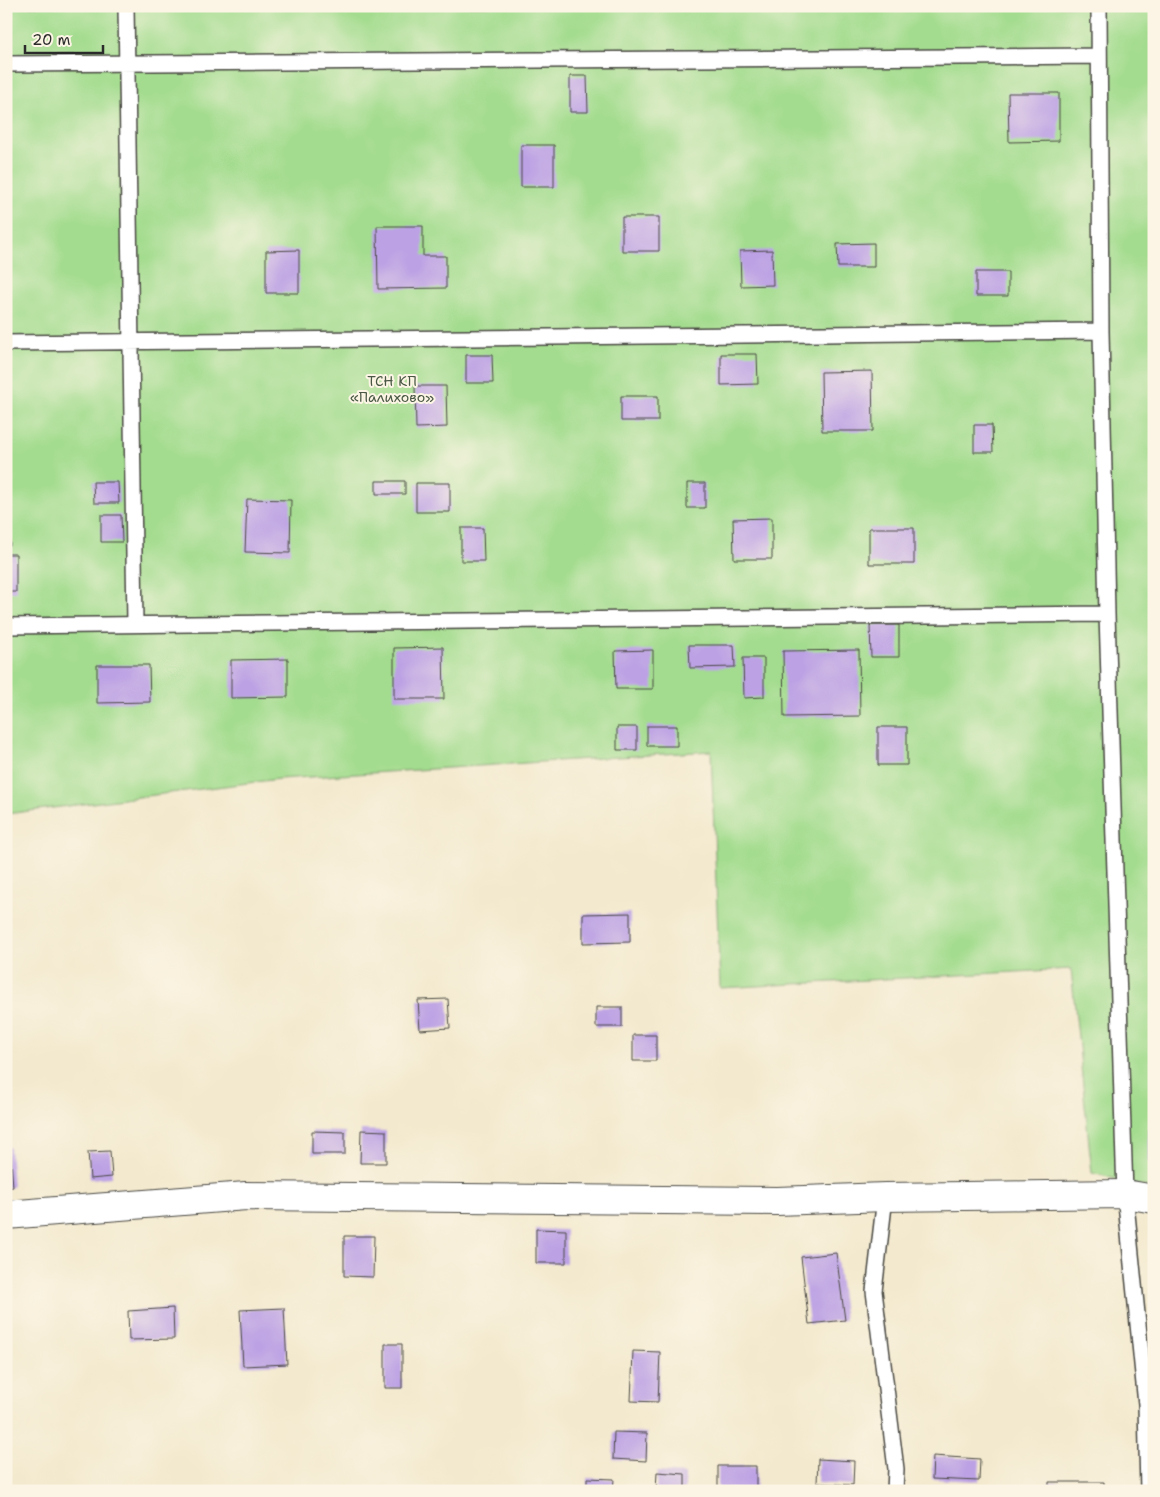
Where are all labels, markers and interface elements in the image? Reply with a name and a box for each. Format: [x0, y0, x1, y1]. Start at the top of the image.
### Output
scale bar [25, 22, 102, 54]
text: 20 m [32, 30, 71, 50]
park label: ТСН КП «Палихово» [350, 372, 434, 406]

